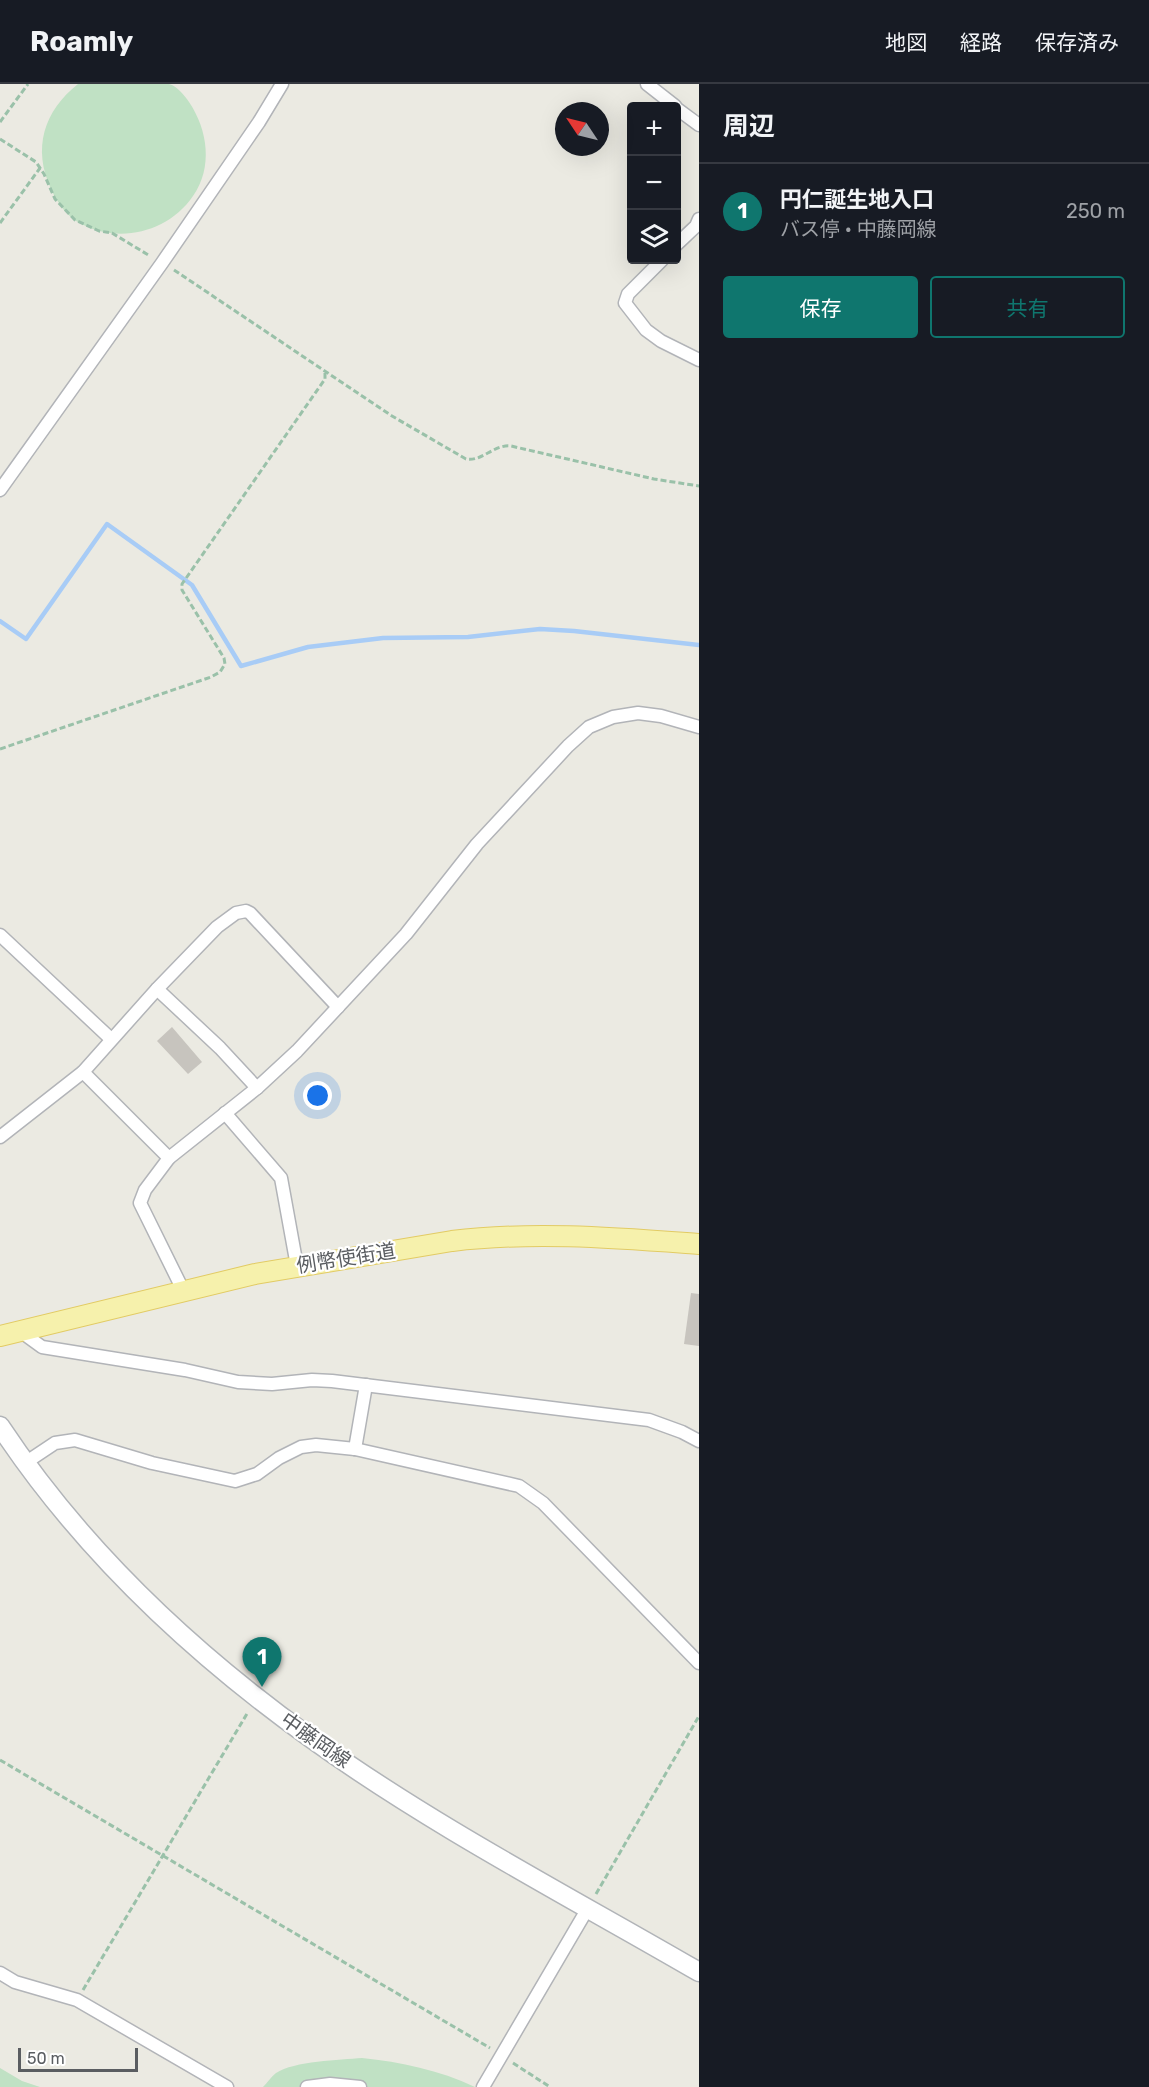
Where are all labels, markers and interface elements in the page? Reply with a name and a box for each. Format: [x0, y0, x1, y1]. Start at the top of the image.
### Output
text: Roamly [30, 25, 133, 58]
text: 地図 [885, 30, 927, 55]
text: 経路 [960, 30, 1002, 55]
text: 保存済み [1035, 30, 1119, 55]
north arrow [555, 102, 609, 156]
map controls [627, 102, 681, 264]
button: + [627, 102, 681, 156]
text: 周辺 [723, 111, 775, 142]
button: − [627, 156, 681, 210]
text: 円仁誕生地入口 [780, 186, 934, 213]
text: 1 [738, 199, 747, 223]
text: 250 m [1066, 199, 1125, 223]
button: layers [627, 210, 681, 264]
text: バス停 · 中藤岡線 [780, 217, 936, 241]
button: 保存 [723, 276, 918, 338]
button: 共有 [930, 276, 1125, 338]
your location [303, 1081, 332, 1110]
street label: 例幣使街道 [295, 1238, 397, 1278]
pin: 1 [242, 1638, 282, 1687]
street label: 中藤岡線 [276, 1707, 356, 1773]
scale bar [18, 2045, 138, 2072]
text: 50 m [27, 2049, 65, 2068]

